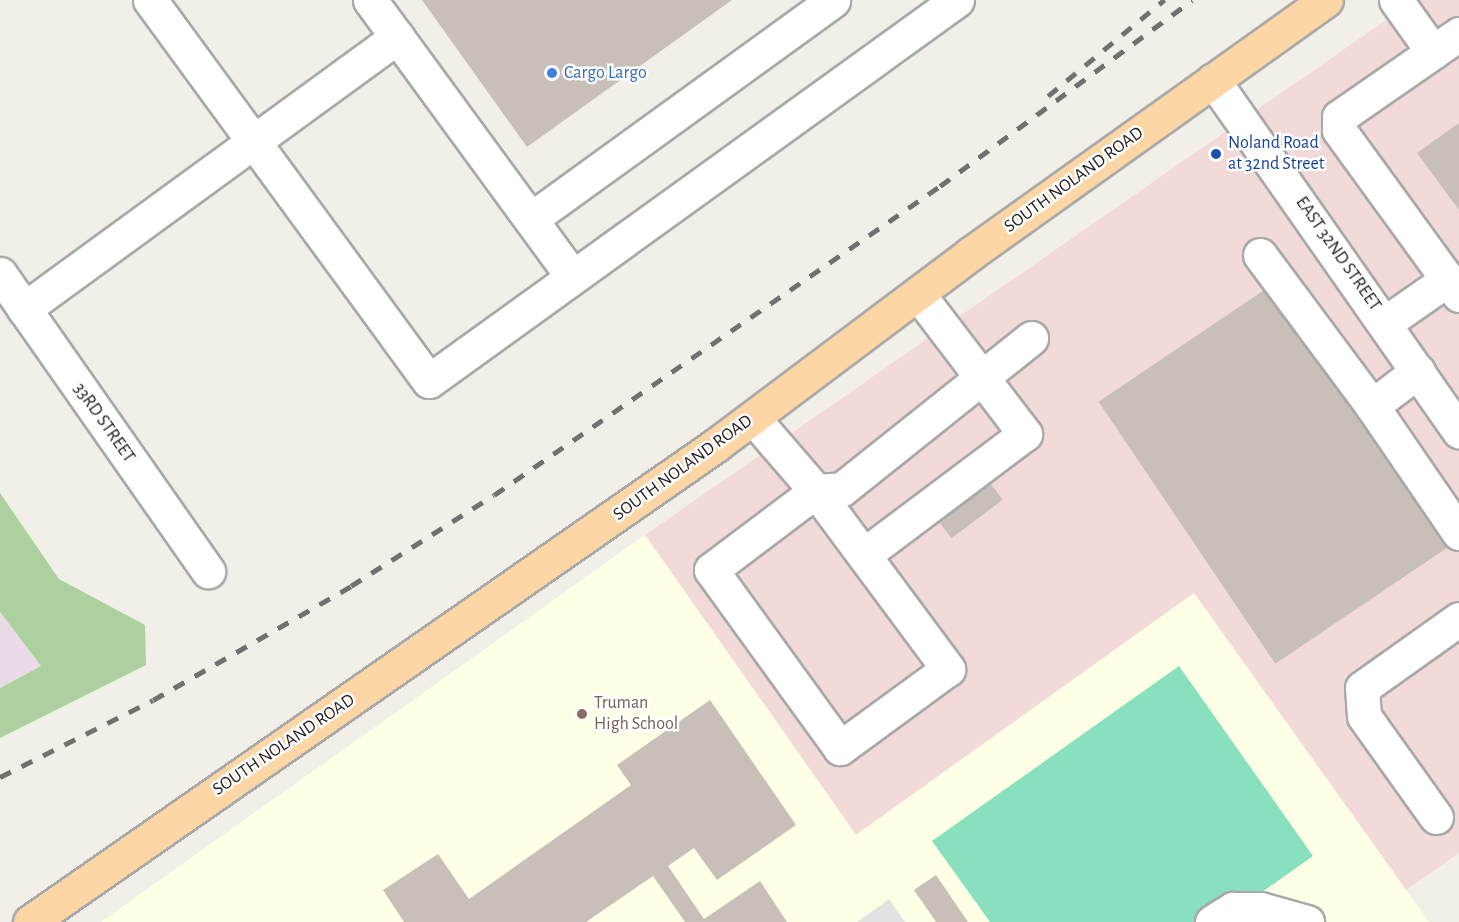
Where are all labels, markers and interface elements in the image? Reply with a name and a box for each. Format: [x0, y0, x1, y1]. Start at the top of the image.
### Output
place label: Cargo Largo [564, 62, 647, 84]
marker: Cargo Largo [545, 66, 559, 80]
street label: SOUTH NOLAND ROAD [1000, 122, 1148, 238]
place label: Noland Road at 32nd Street [1228, 133, 1325, 176]
marker: Noland Road at 32nd Street [1209, 147, 1223, 161]
street label: EAST 32ND STREET [1291, 193, 1385, 315]
street label: 33RD STREET [69, 379, 139, 467]
street label: SOUTH NOLAND ROAD [609, 410, 757, 526]
street label: SOUTH NOLAND ROAD [209, 689, 359, 801]
place label: Truman High School [594, 693, 678, 736]
marker: Truman High School [575, 707, 589, 721]

